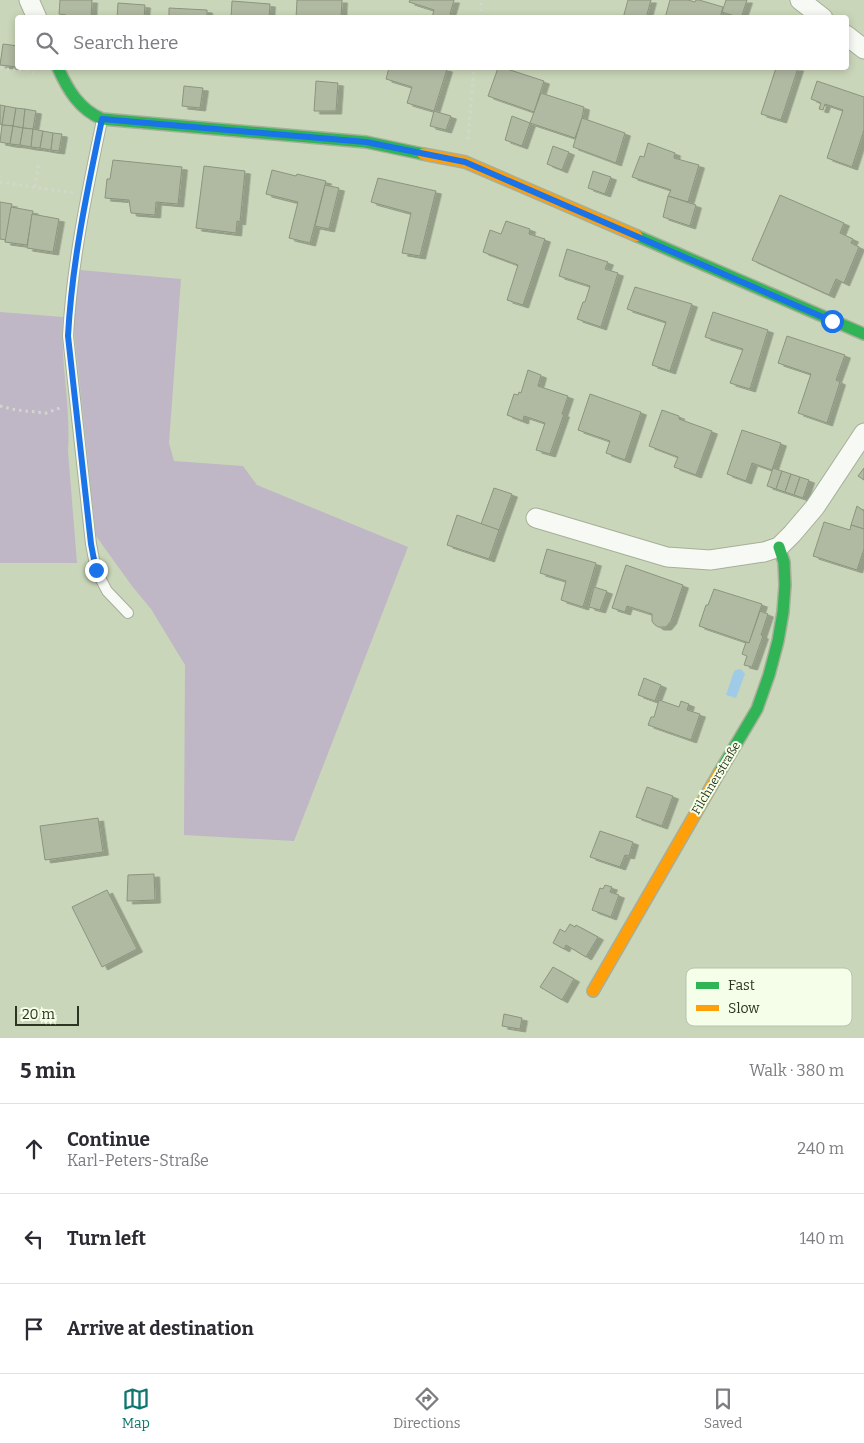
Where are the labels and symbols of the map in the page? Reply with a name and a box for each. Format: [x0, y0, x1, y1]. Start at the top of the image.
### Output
route start [821, 310, 844, 333]
route end [85, 559, 108, 582]
street label: Filchnerstraße [689, 739, 743, 817]
legend [686, 968, 852, 1026]
text: Fast [728, 977, 755, 994]
text: Slow [728, 1000, 760, 1017]
scale bar [15, 1003, 79, 1026]

